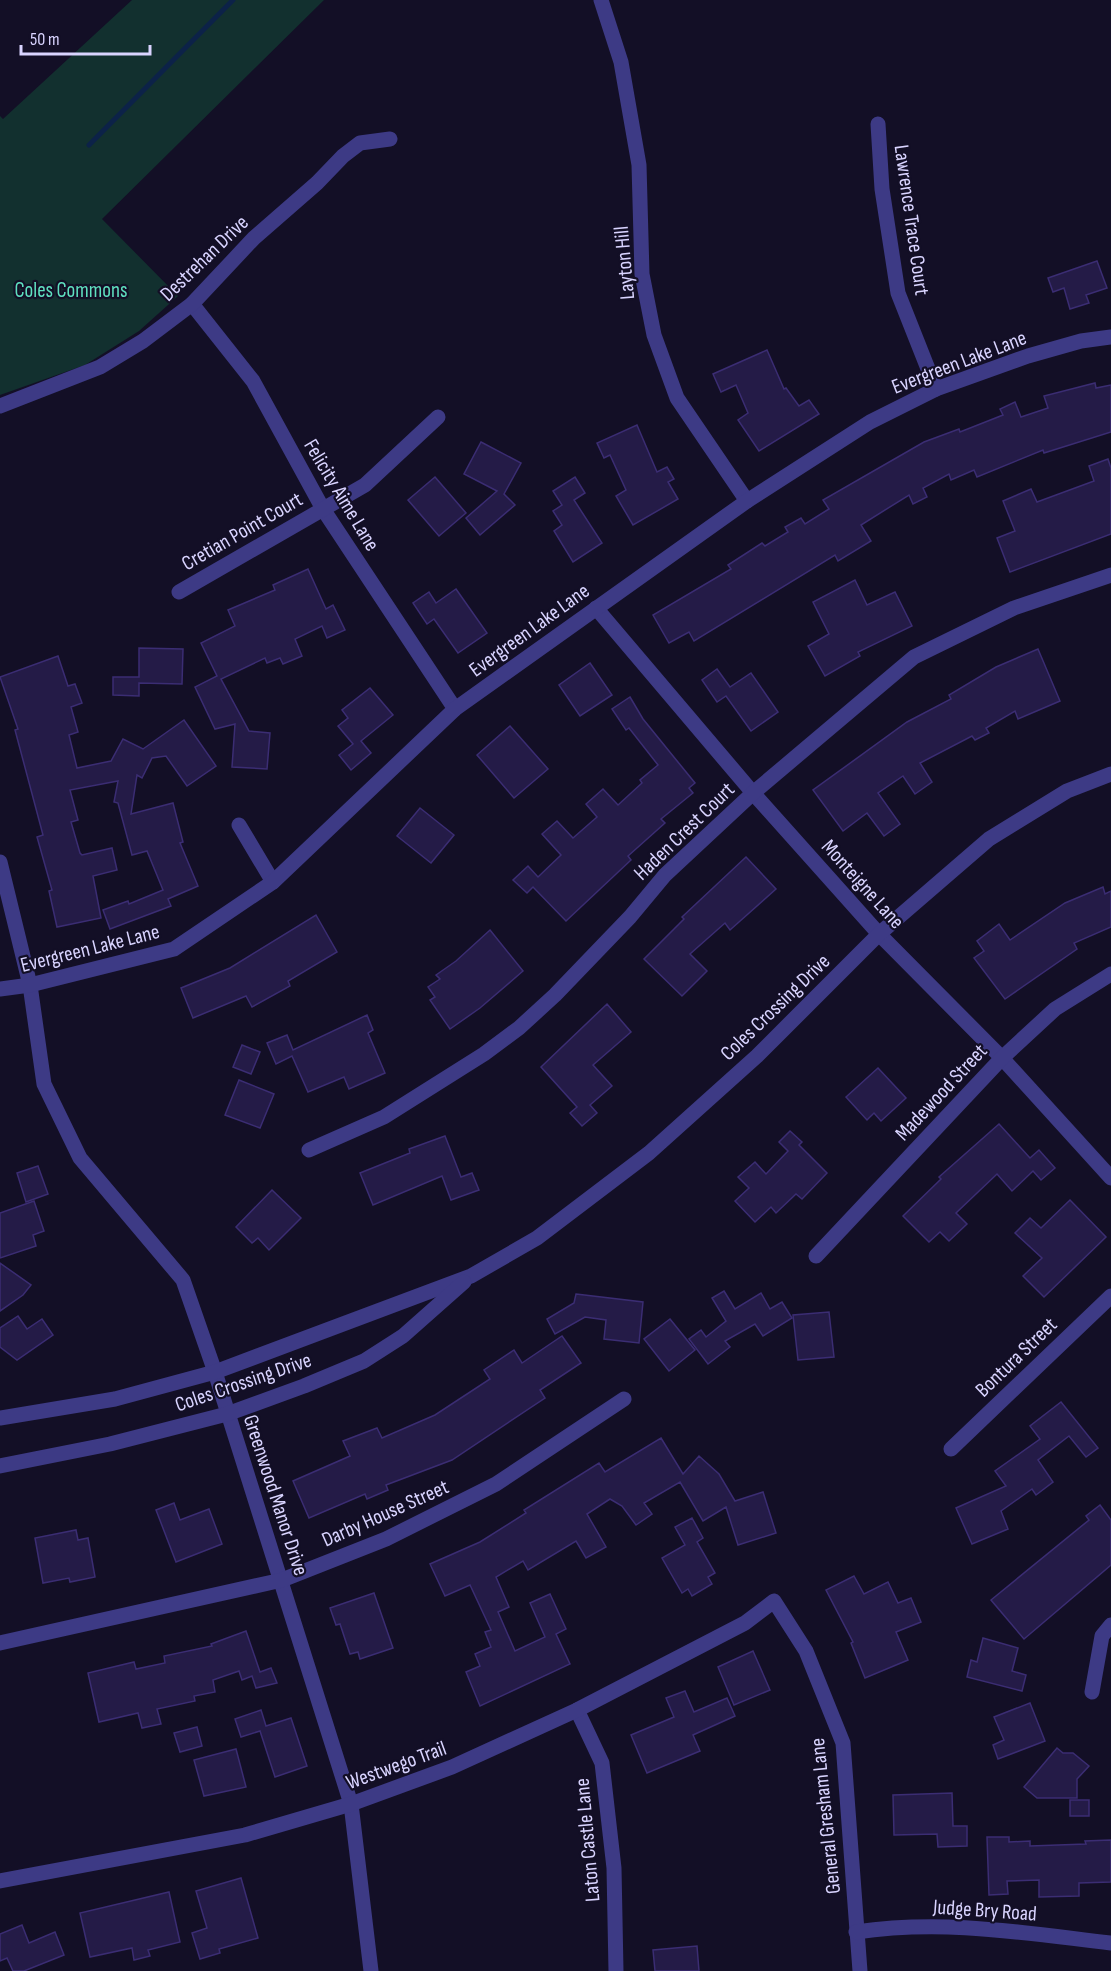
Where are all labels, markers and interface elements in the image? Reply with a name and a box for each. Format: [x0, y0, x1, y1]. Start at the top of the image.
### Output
scale bar [21, 18, 150, 56]
text: 50 m [30, 29, 60, 50]
street label: Lawrence Trace Court [889, 143, 934, 297]
street label: Destrehan Drive [155, 210, 254, 307]
street label: Layton Hill [609, 225, 640, 301]
park label: Coles Commons [15, 278, 127, 303]
street label: Evergreen Lake Lane [888, 325, 1030, 400]
street label: Felicity Aime Lane [298, 435, 385, 556]
street label: Cretian Point Court [177, 487, 307, 576]
street label: Evergreen Lake Lane [464, 578, 594, 682]
street label: Haden Crest Court [629, 777, 740, 885]
street label: Monteigne Lane [816, 835, 909, 934]
street label: Evergreen Lake Lane [18, 919, 162, 978]
street label: Coles Crossing Drive [715, 949, 835, 1066]
street label: Madewood Street [890, 1039, 993, 1146]
street label: Bontura Street [970, 1312, 1062, 1402]
street label: Coles Crossing Drive [172, 1347, 315, 1418]
street label: Greenwood Manor Drive [238, 1412, 313, 1579]
street label: Darby House Street [318, 1474, 452, 1553]
street label: Westwego Trail [343, 1736, 450, 1795]
street label: General Gresham Lane [805, 1737, 846, 1895]
street label: Laton Castle Lane [570, 1777, 605, 1903]
street label: Judge Bry Road [931, 1894, 1038, 1927]

